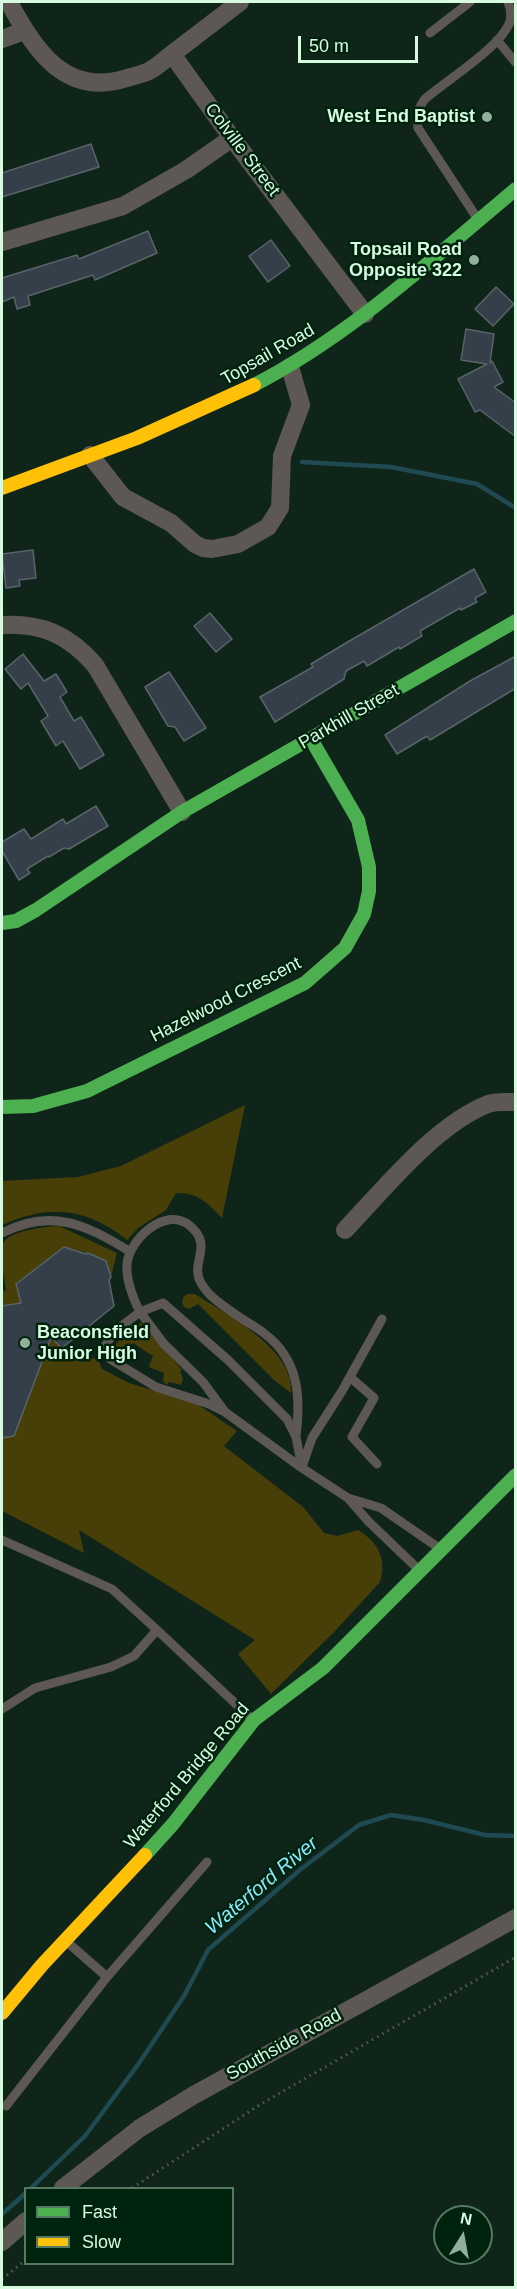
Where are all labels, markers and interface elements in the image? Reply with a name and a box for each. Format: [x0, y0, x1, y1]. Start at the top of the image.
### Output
scale bar [301, 24, 421, 62]
text: 50 m [309, 36, 349, 56]
street label: Colville Street [200, 99, 284, 201]
place label: West End Baptist [327, 106, 475, 128]
marker: West End Baptist [480, 110, 494, 124]
place label: Topsail Road Opposite 322 [349, 239, 462, 282]
marker: Topsail Road Opposite 322 [467, 253, 481, 267]
street label: Topsail Road [218, 320, 318, 390]
street label: Parkhill Street [295, 680, 403, 754]
street label: Hazelwood Crescent [147, 953, 305, 1047]
place label: Beaconsfield Junior High [37, 1322, 149, 1364]
marker: Beaconsfield Junior High [18, 1336, 32, 1350]
street label: Waterford Bridge Road [120, 1699, 254, 1853]
water label: Waterford River [201, 1832, 323, 1940]
street label: Southside Road [223, 2005, 345, 2085]
legend [24, 2187, 234, 2265]
text: Fast [82, 2202, 117, 2222]
north arrow [433, 2205, 493, 2265]
text: N [459, 2209, 473, 2228]
text: Slow [82, 2232, 121, 2252]

